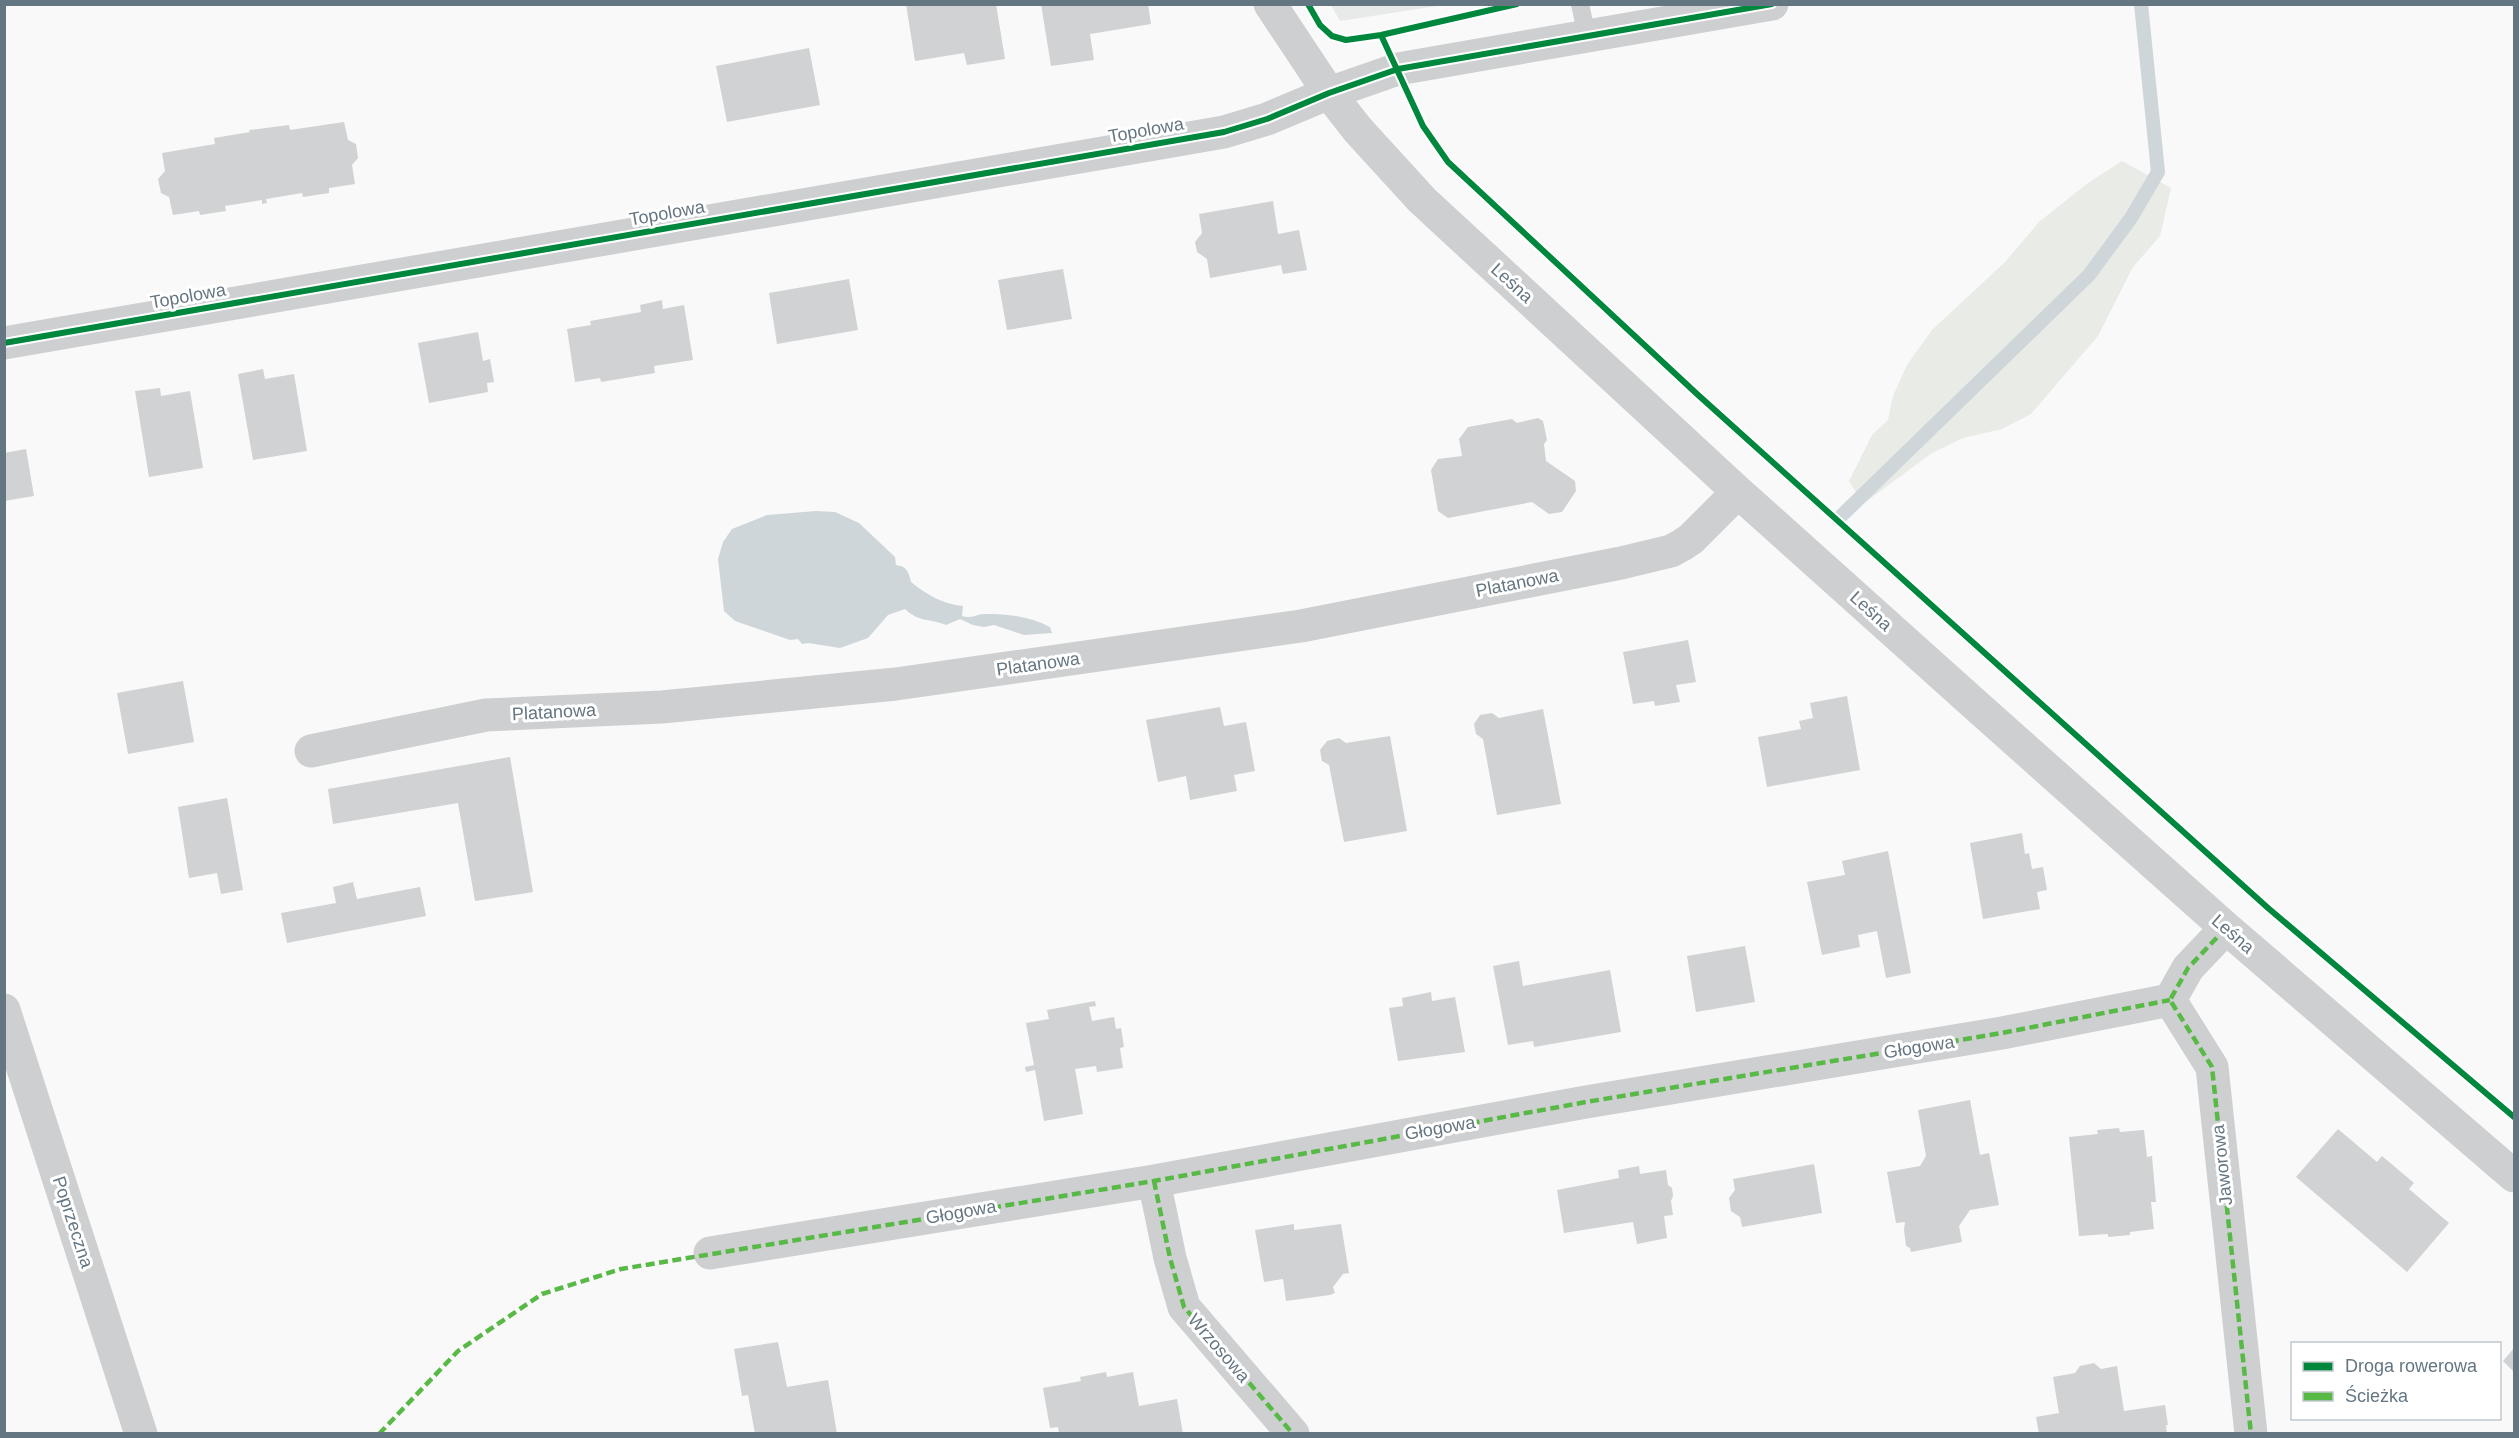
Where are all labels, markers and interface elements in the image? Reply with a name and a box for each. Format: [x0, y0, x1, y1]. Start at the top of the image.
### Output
street label: Topolowa [1107, 113, 1186, 146]
street label: Topolowa [628, 196, 707, 229]
street label: Leśna [1487, 259, 1538, 308]
street label: Topolowa [149, 279, 228, 312]
street label: Platanowa [1474, 565, 1561, 601]
street label: Leśna [1846, 587, 1897, 636]
street label: Platanowa [995, 648, 1082, 680]
street label: Platanowa [512, 700, 597, 724]
street label: Leśna [2208, 910, 2259, 958]
street label: Głogowa [1882, 1031, 1957, 1062]
street label: Głogowa [1403, 1112, 1478, 1144]
street label: Jaworowa [2208, 1123, 2236, 1206]
street label: Poprzeczna [49, 1174, 98, 1271]
street label: Głogowa [924, 1196, 999, 1228]
street label: Wrzosowa [1184, 1310, 1255, 1387]
legend [2291, 1342, 2501, 1420]
text: Droga rowerowa [2345, 1356, 2478, 1376]
text: Ścieżka [2345, 1385, 2409, 1406]

